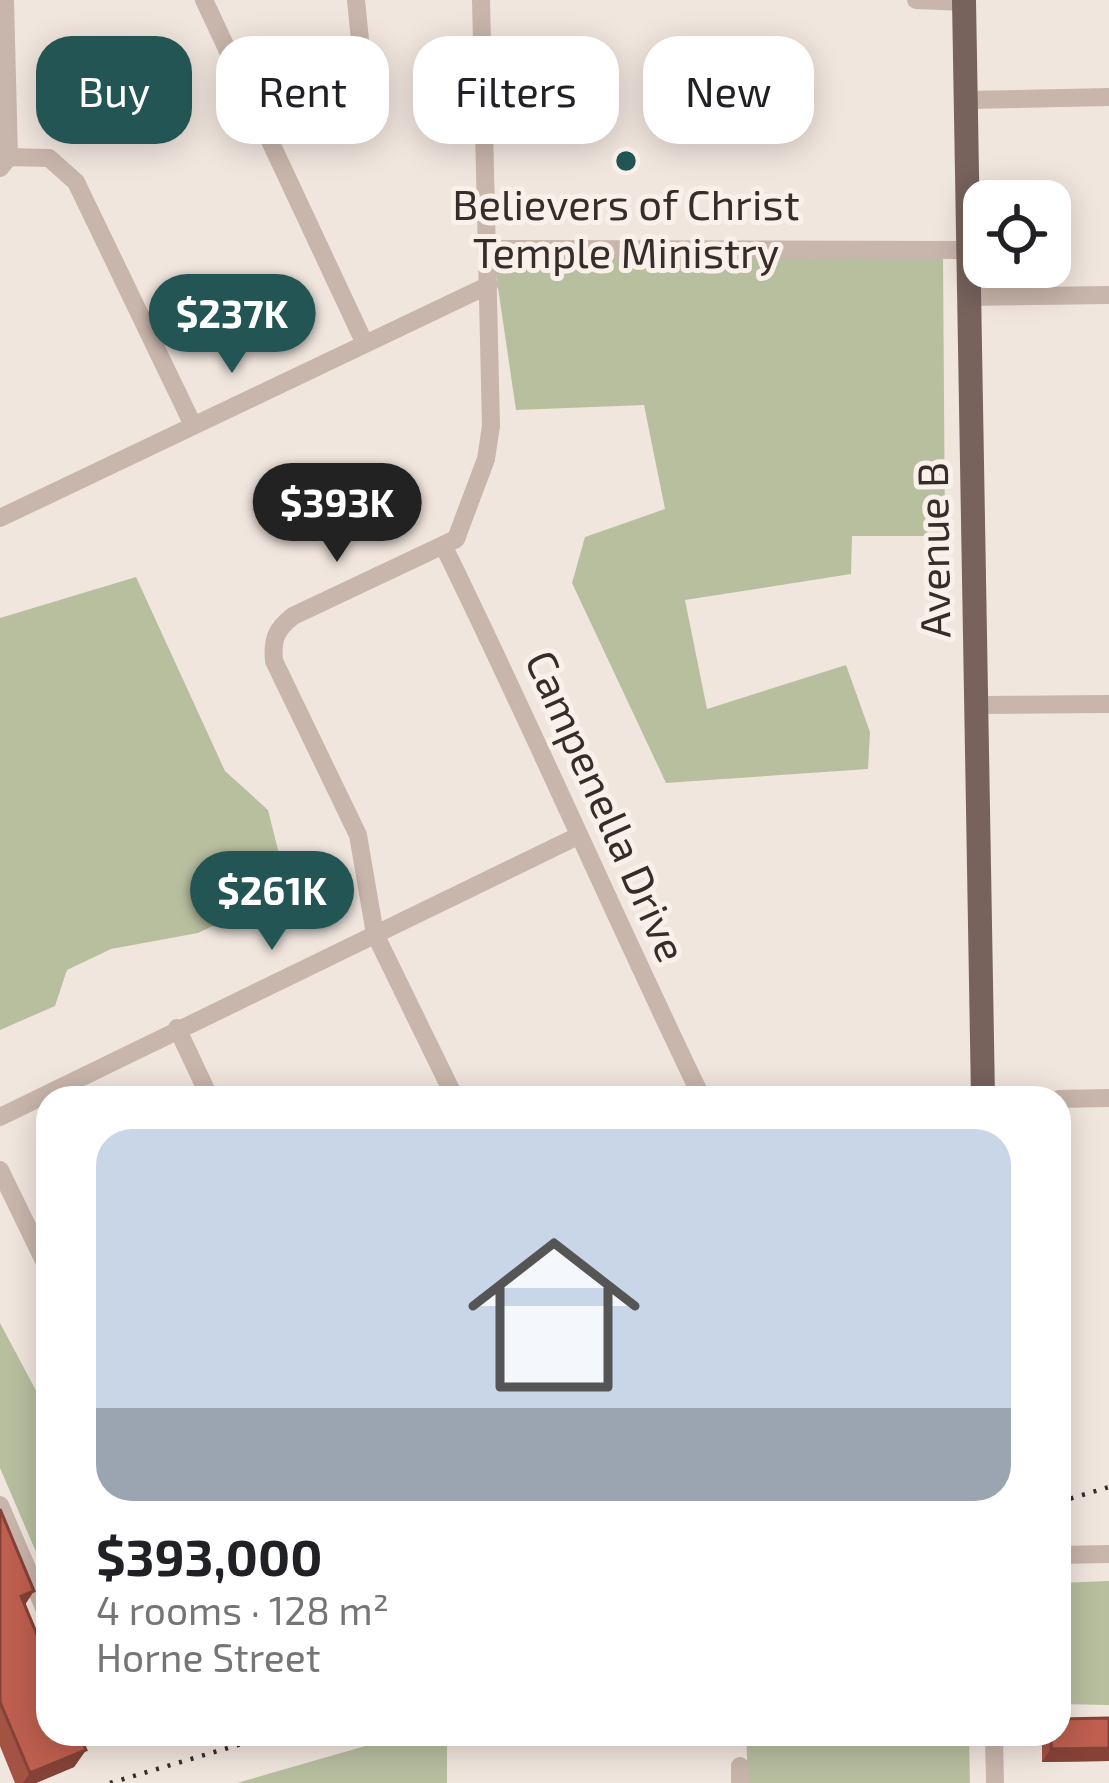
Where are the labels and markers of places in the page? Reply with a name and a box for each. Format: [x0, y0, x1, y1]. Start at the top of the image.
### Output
marker: Believers of Christ Temple Ministry [613, 148, 639, 174]
place label: Believers of Christ Temple Ministry [452, 178, 800, 276]
pin: $237K [148, 274, 316, 376]
pin: $393K [253, 463, 421, 565]
pin: $261K [188, 851, 356, 953]

